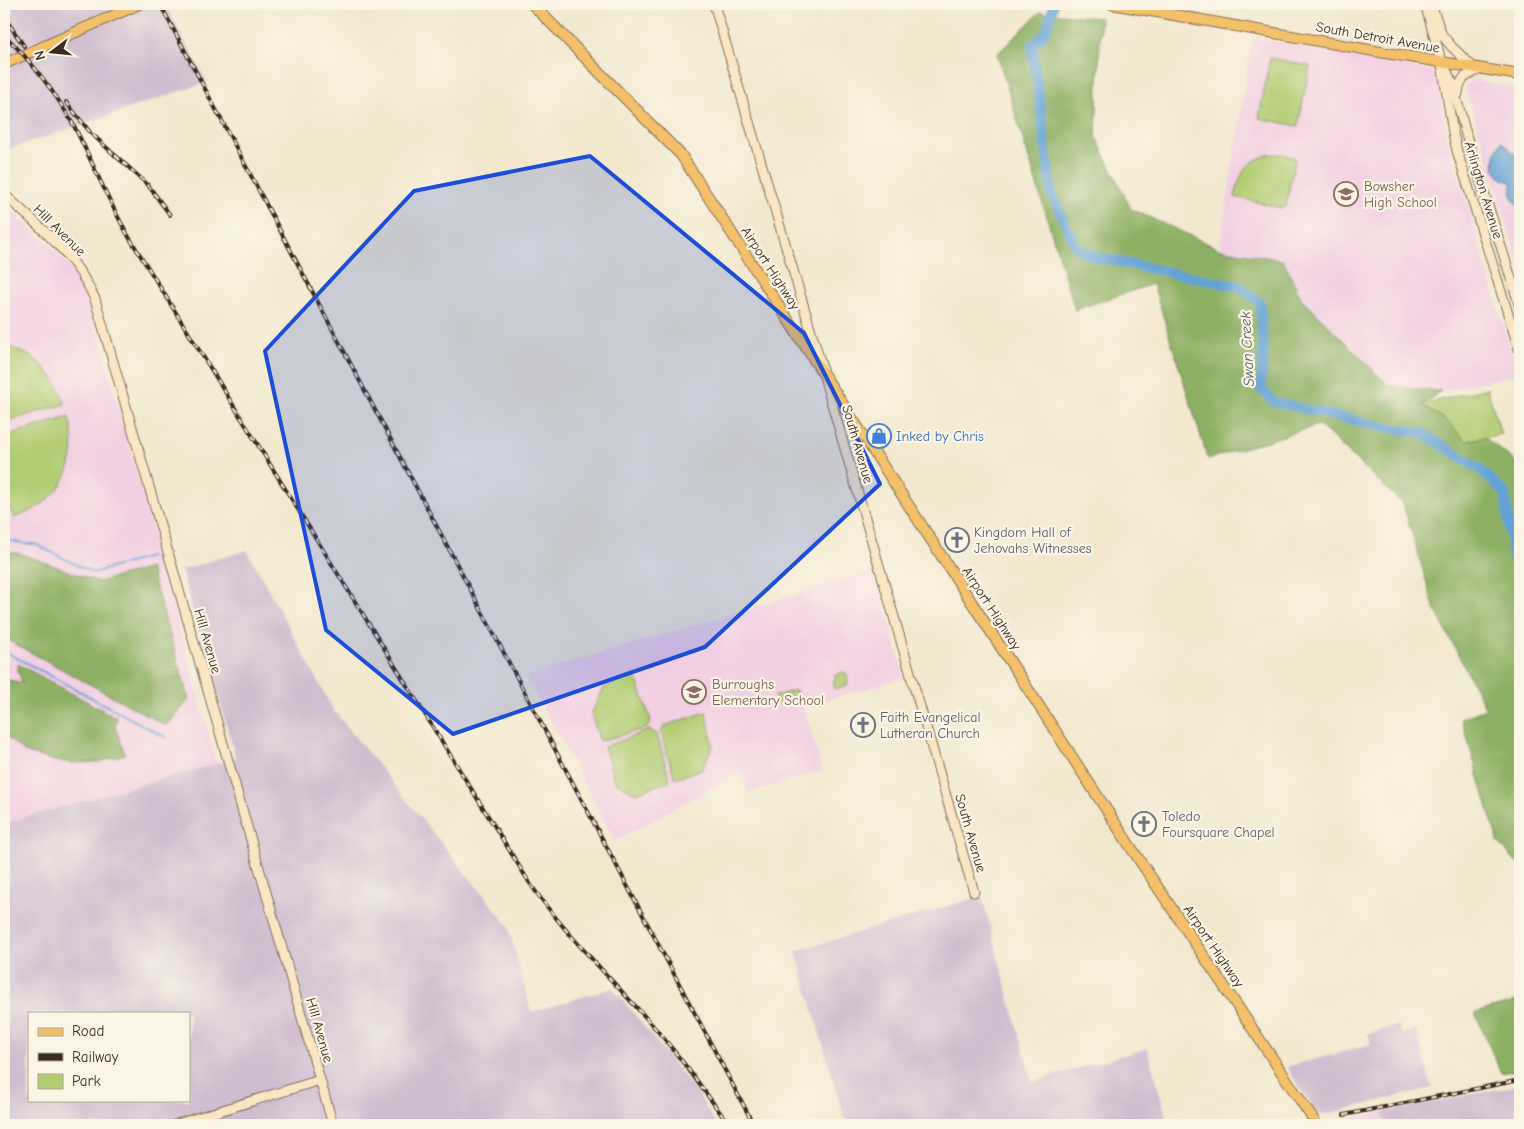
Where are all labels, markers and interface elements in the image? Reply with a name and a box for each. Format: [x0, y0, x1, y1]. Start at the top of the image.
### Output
street label: South Detroit Avenue [1315, 18, 1441, 57]
north arrow [28, 28, 78, 78]
text: N [31, 49, 49, 62]
street label: Arlington Avenue [1461, 139, 1506, 241]
place label: Bowsher High School [1364, 178, 1437, 211]
school or university icon: Bowsher High School [1333, 181, 1359, 207]
street label: Hill Avenue [30, 201, 89, 260]
street label: Airport Highway [737, 223, 804, 314]
water label: Swan Creek [1236, 310, 1258, 387]
street label: South Avenue [838, 403, 877, 485]
shop icon: Inked by Chris [866, 423, 892, 449]
place label: Inked by Chris [896, 428, 984, 445]
place label: Kingdom Hall of Jehovahs Witnesses [974, 524, 1092, 557]
church icon: Kingdom Hall of Jehovahs Witnesses [944, 527, 970, 553]
street label: Airport Highway [958, 563, 1025, 654]
street label: Hill Avenue [190, 607, 225, 676]
place label: Burroughs Elementary School [712, 676, 824, 709]
school or university icon: Burroughs Elementary School [681, 679, 707, 705]
place label: Faith Evangelical Lutheran Church [880, 709, 981, 742]
church icon: Faith Evangelical Lutheran Church [850, 712, 876, 738]
street label: South Avenue [951, 792, 990, 874]
place label: Toledo Foursquare Chapel [1162, 808, 1275, 841]
church icon: Toledo Foursquare Chapel [1131, 811, 1157, 837]
street label: Airport Highway [1180, 902, 1248, 991]
street label: Hill Avenue [302, 996, 337, 1065]
legend [28, 1012, 190, 1102]
text: Road [72, 1022, 104, 1040]
text: Railway [72, 1048, 119, 1066]
text: Park [72, 1072, 101, 1090]

